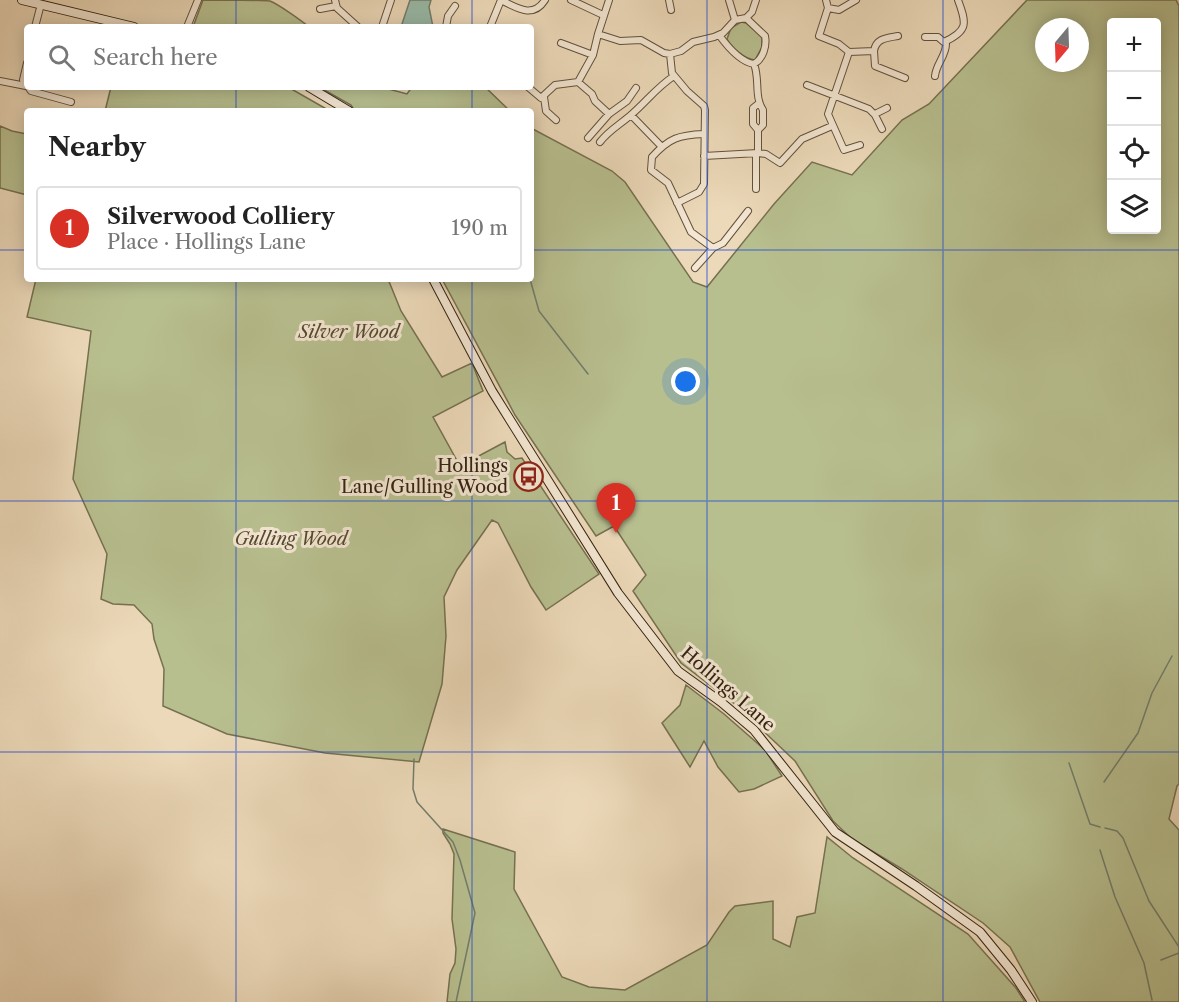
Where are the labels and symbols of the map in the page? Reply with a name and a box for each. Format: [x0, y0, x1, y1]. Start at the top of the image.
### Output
north arrow [1035, 18, 1089, 72]
park label: Silver Wood [298, 321, 402, 343]
your location [671, 367, 700, 396]
place label: Hollings Lane/Gulling Wood [341, 455, 508, 498]
bus stop icon: Hollings Lane/Gulling Wood [513, 460, 545, 492]
pin: 1 [596, 484, 636, 533]
park label: Gulling Wood [234, 528, 350, 550]
street label: Hollings Lane [676, 642, 780, 736]

